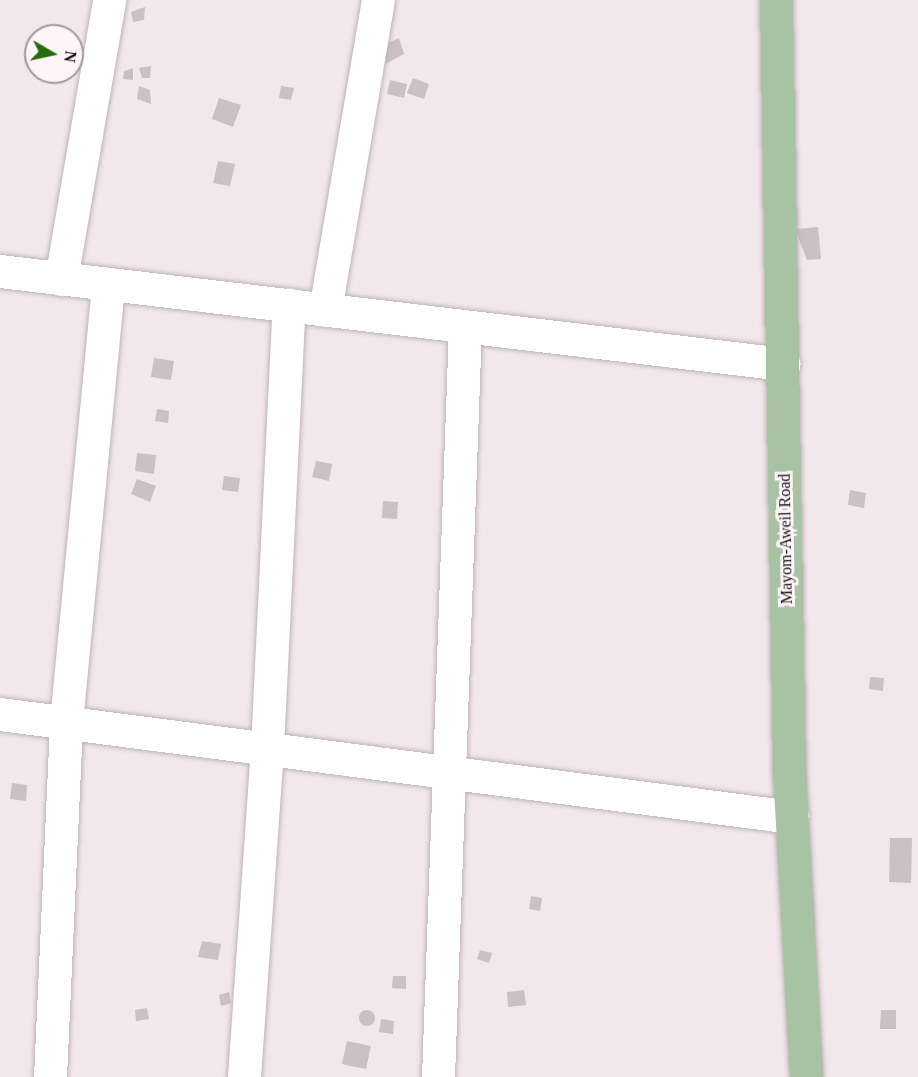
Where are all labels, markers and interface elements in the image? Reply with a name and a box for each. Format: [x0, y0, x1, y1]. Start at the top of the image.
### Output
north arrow [24, 24, 84, 84]
text: N [61, 50, 80, 64]
street label: Mayom-Aweil Road [775, 474, 797, 604]

